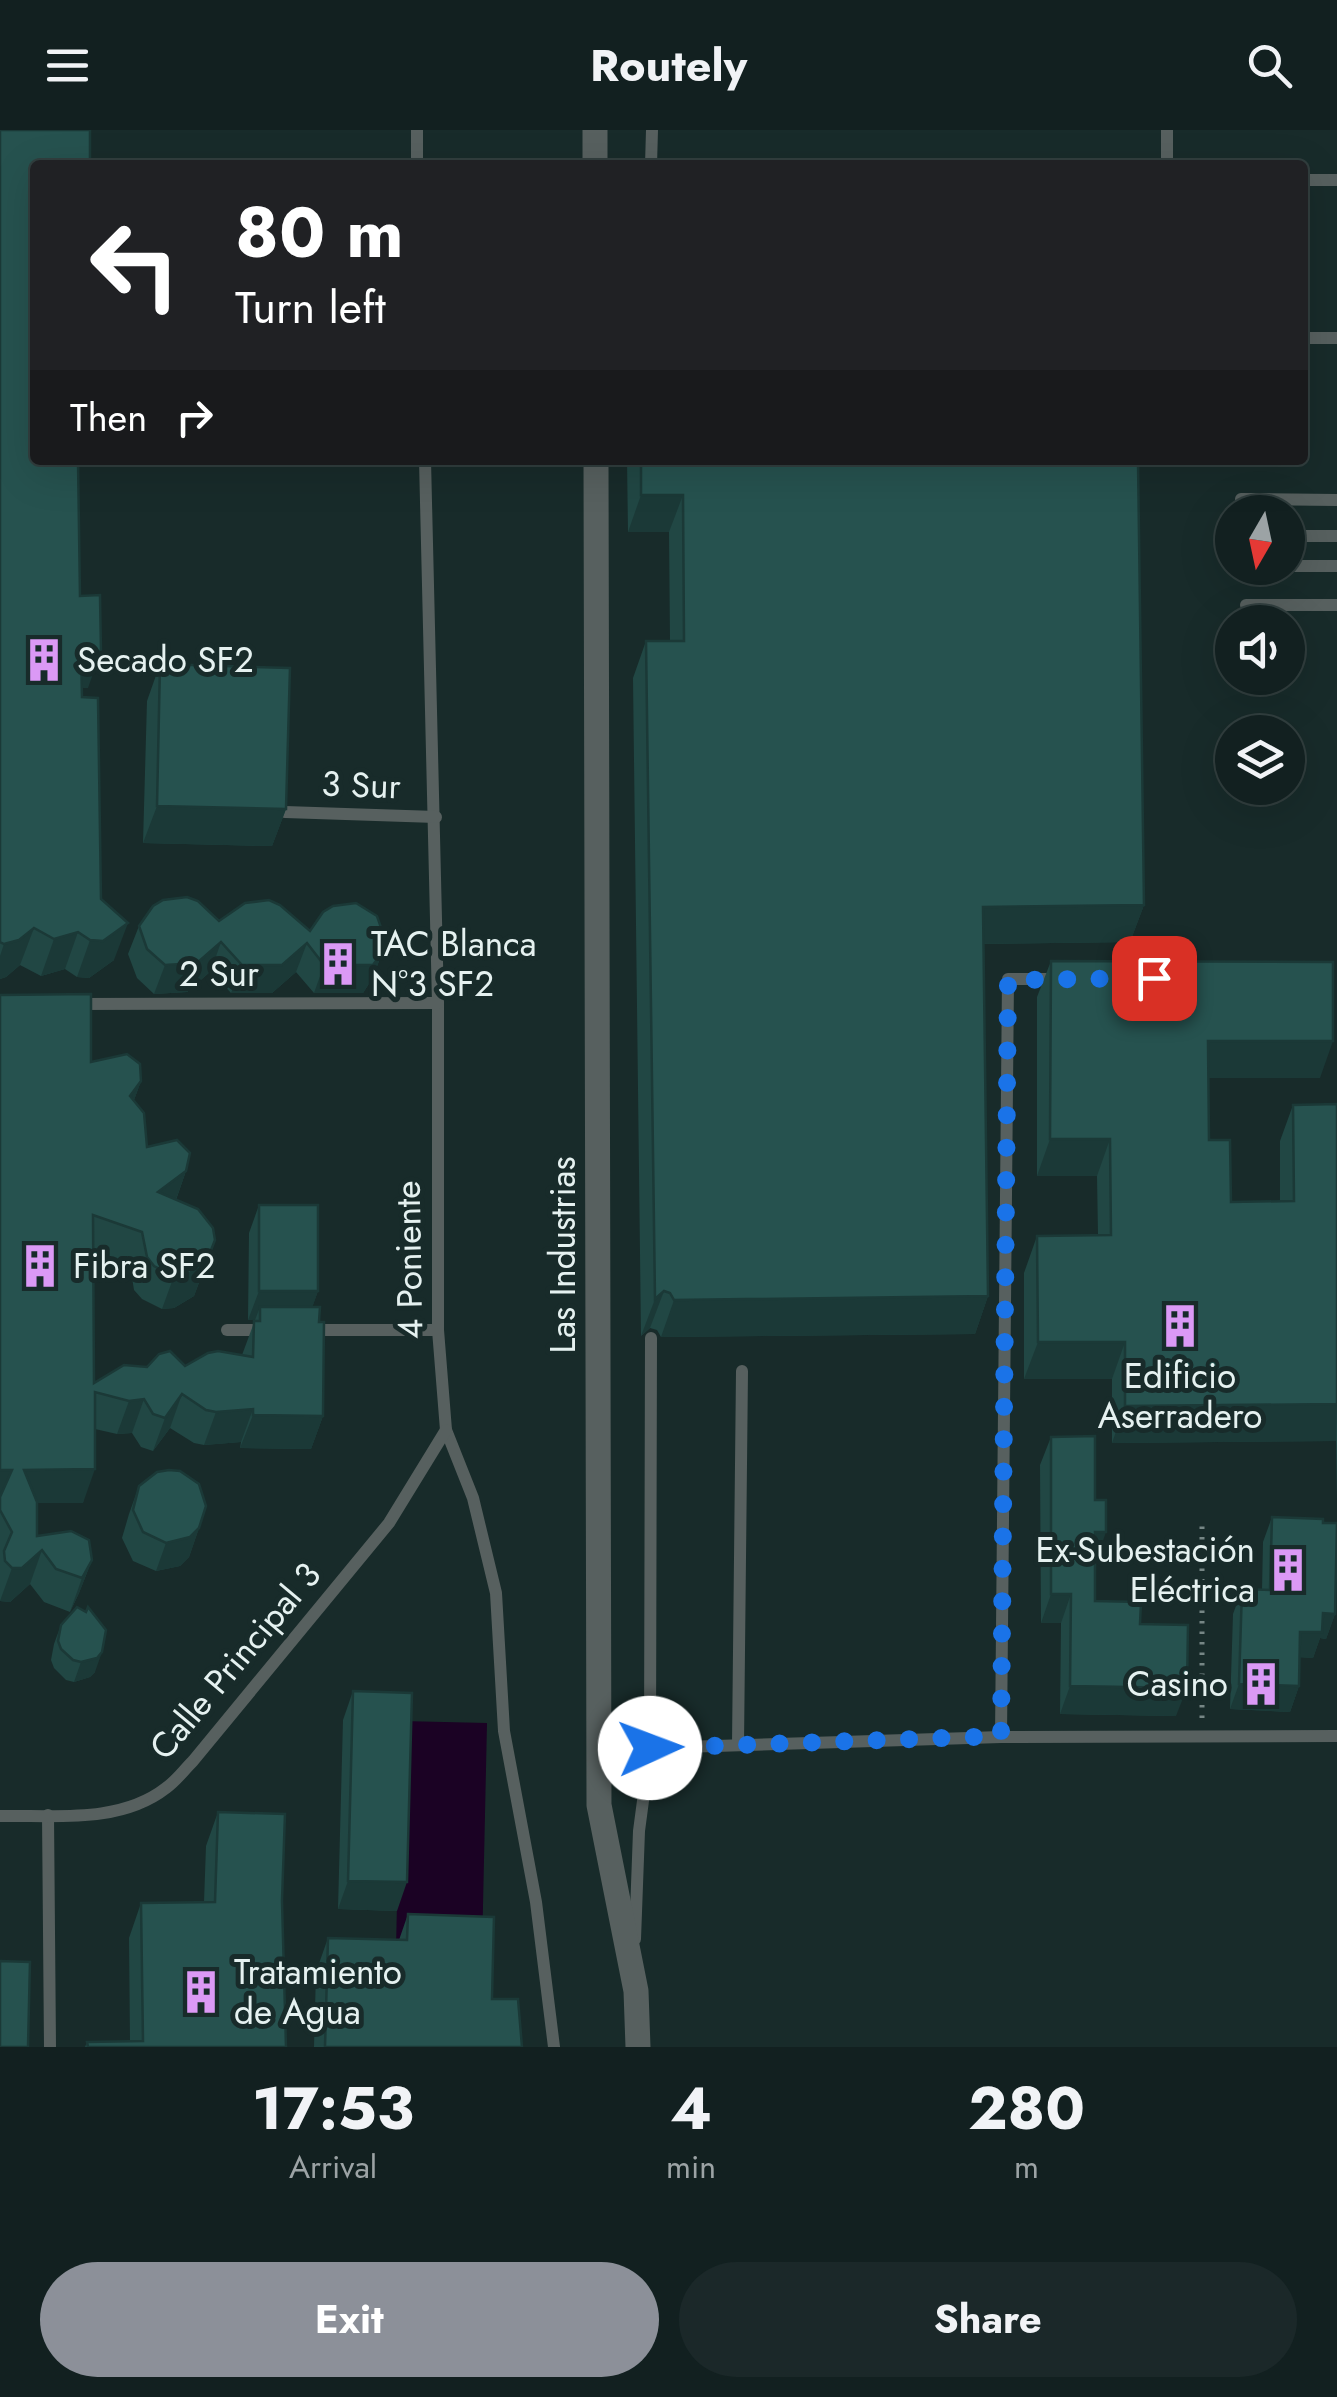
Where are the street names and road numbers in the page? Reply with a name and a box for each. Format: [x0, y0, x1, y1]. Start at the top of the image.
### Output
street label: 3 Sur [321, 759, 401, 811]
street label: 2 Sur [179, 949, 259, 999]
street label: Las Industrias [538, 1156, 588, 1354]
street label: 4 Poniente [383, 1180, 435, 1340]
street label: Calle Principal 3 [138, 1552, 332, 1770]

